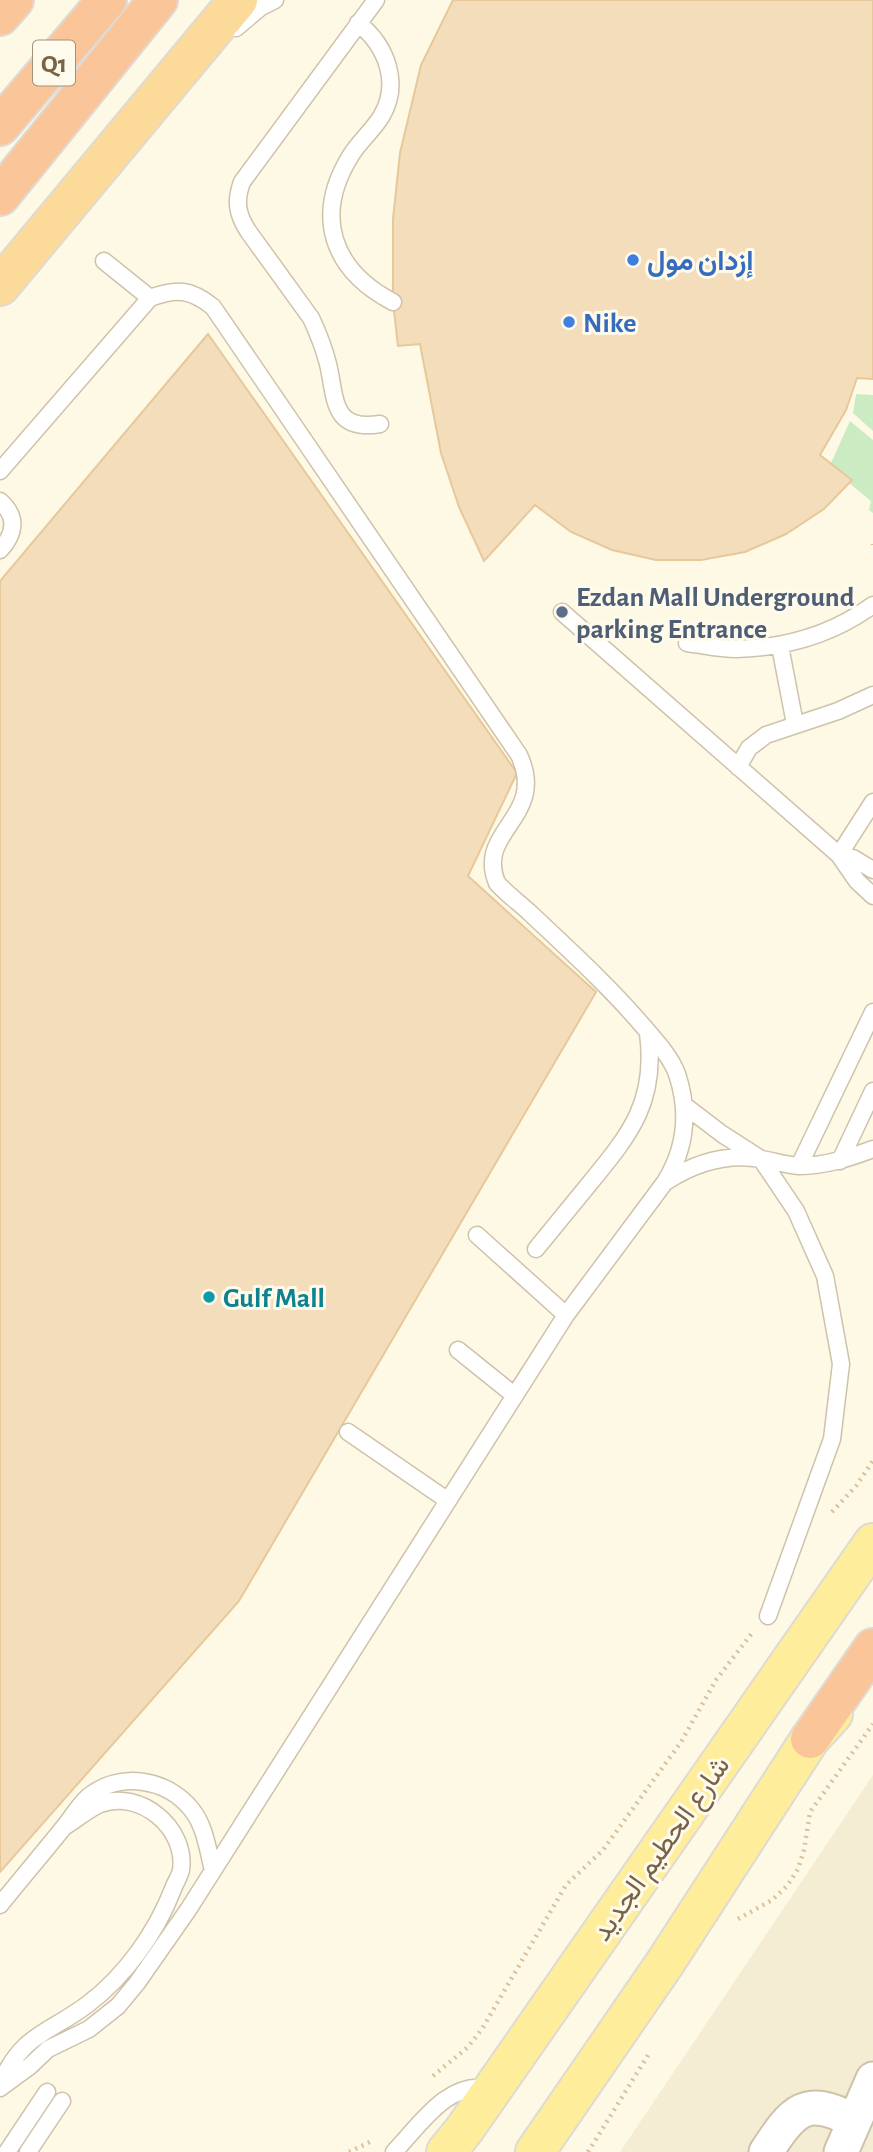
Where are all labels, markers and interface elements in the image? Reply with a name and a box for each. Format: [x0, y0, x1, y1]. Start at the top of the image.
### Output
road number: Q1 [33, 40, 75, 86]
place label: إزدان مول [647, 248, 754, 279]
marker: إزدان مول [625, 252, 641, 268]
place label: Nike [583, 310, 636, 338]
marker: Nike [561, 314, 577, 330]
place label: Ezdan Mall Underground parking Entrance [576, 584, 855, 644]
marker: Ezdan Mall Underground parking Entrance [554, 604, 570, 620]
place label: Gulf Mall [223, 1285, 325, 1313]
marker: Gulf Mall [201, 1289, 217, 1305]
street label: شارع الحطيم الجديد [588, 1752, 738, 1948]

